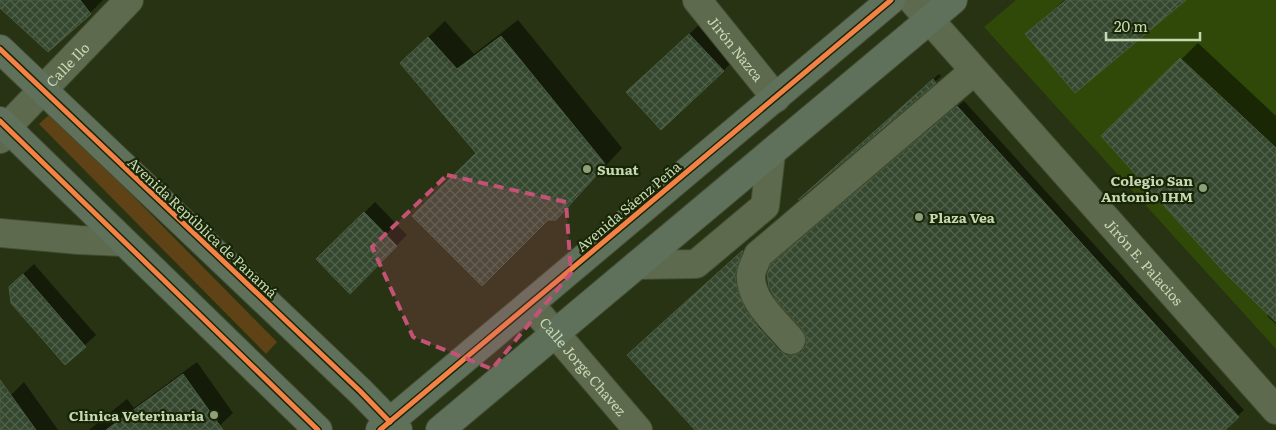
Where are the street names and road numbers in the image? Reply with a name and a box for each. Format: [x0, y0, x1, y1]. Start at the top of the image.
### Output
street label: Jirón Nazca [703, 11, 769, 86]
street label: Calle Ilo [41, 37, 94, 91]
street label: Avenida República de Panamá [124, 152, 283, 302]
street label: Avenida Sáenz Peña [571, 156, 685, 256]
street label: Jirón E. Palacios [1101, 214, 1188, 309]
street label: Calle Jorge Chavez [535, 313, 631, 420]

